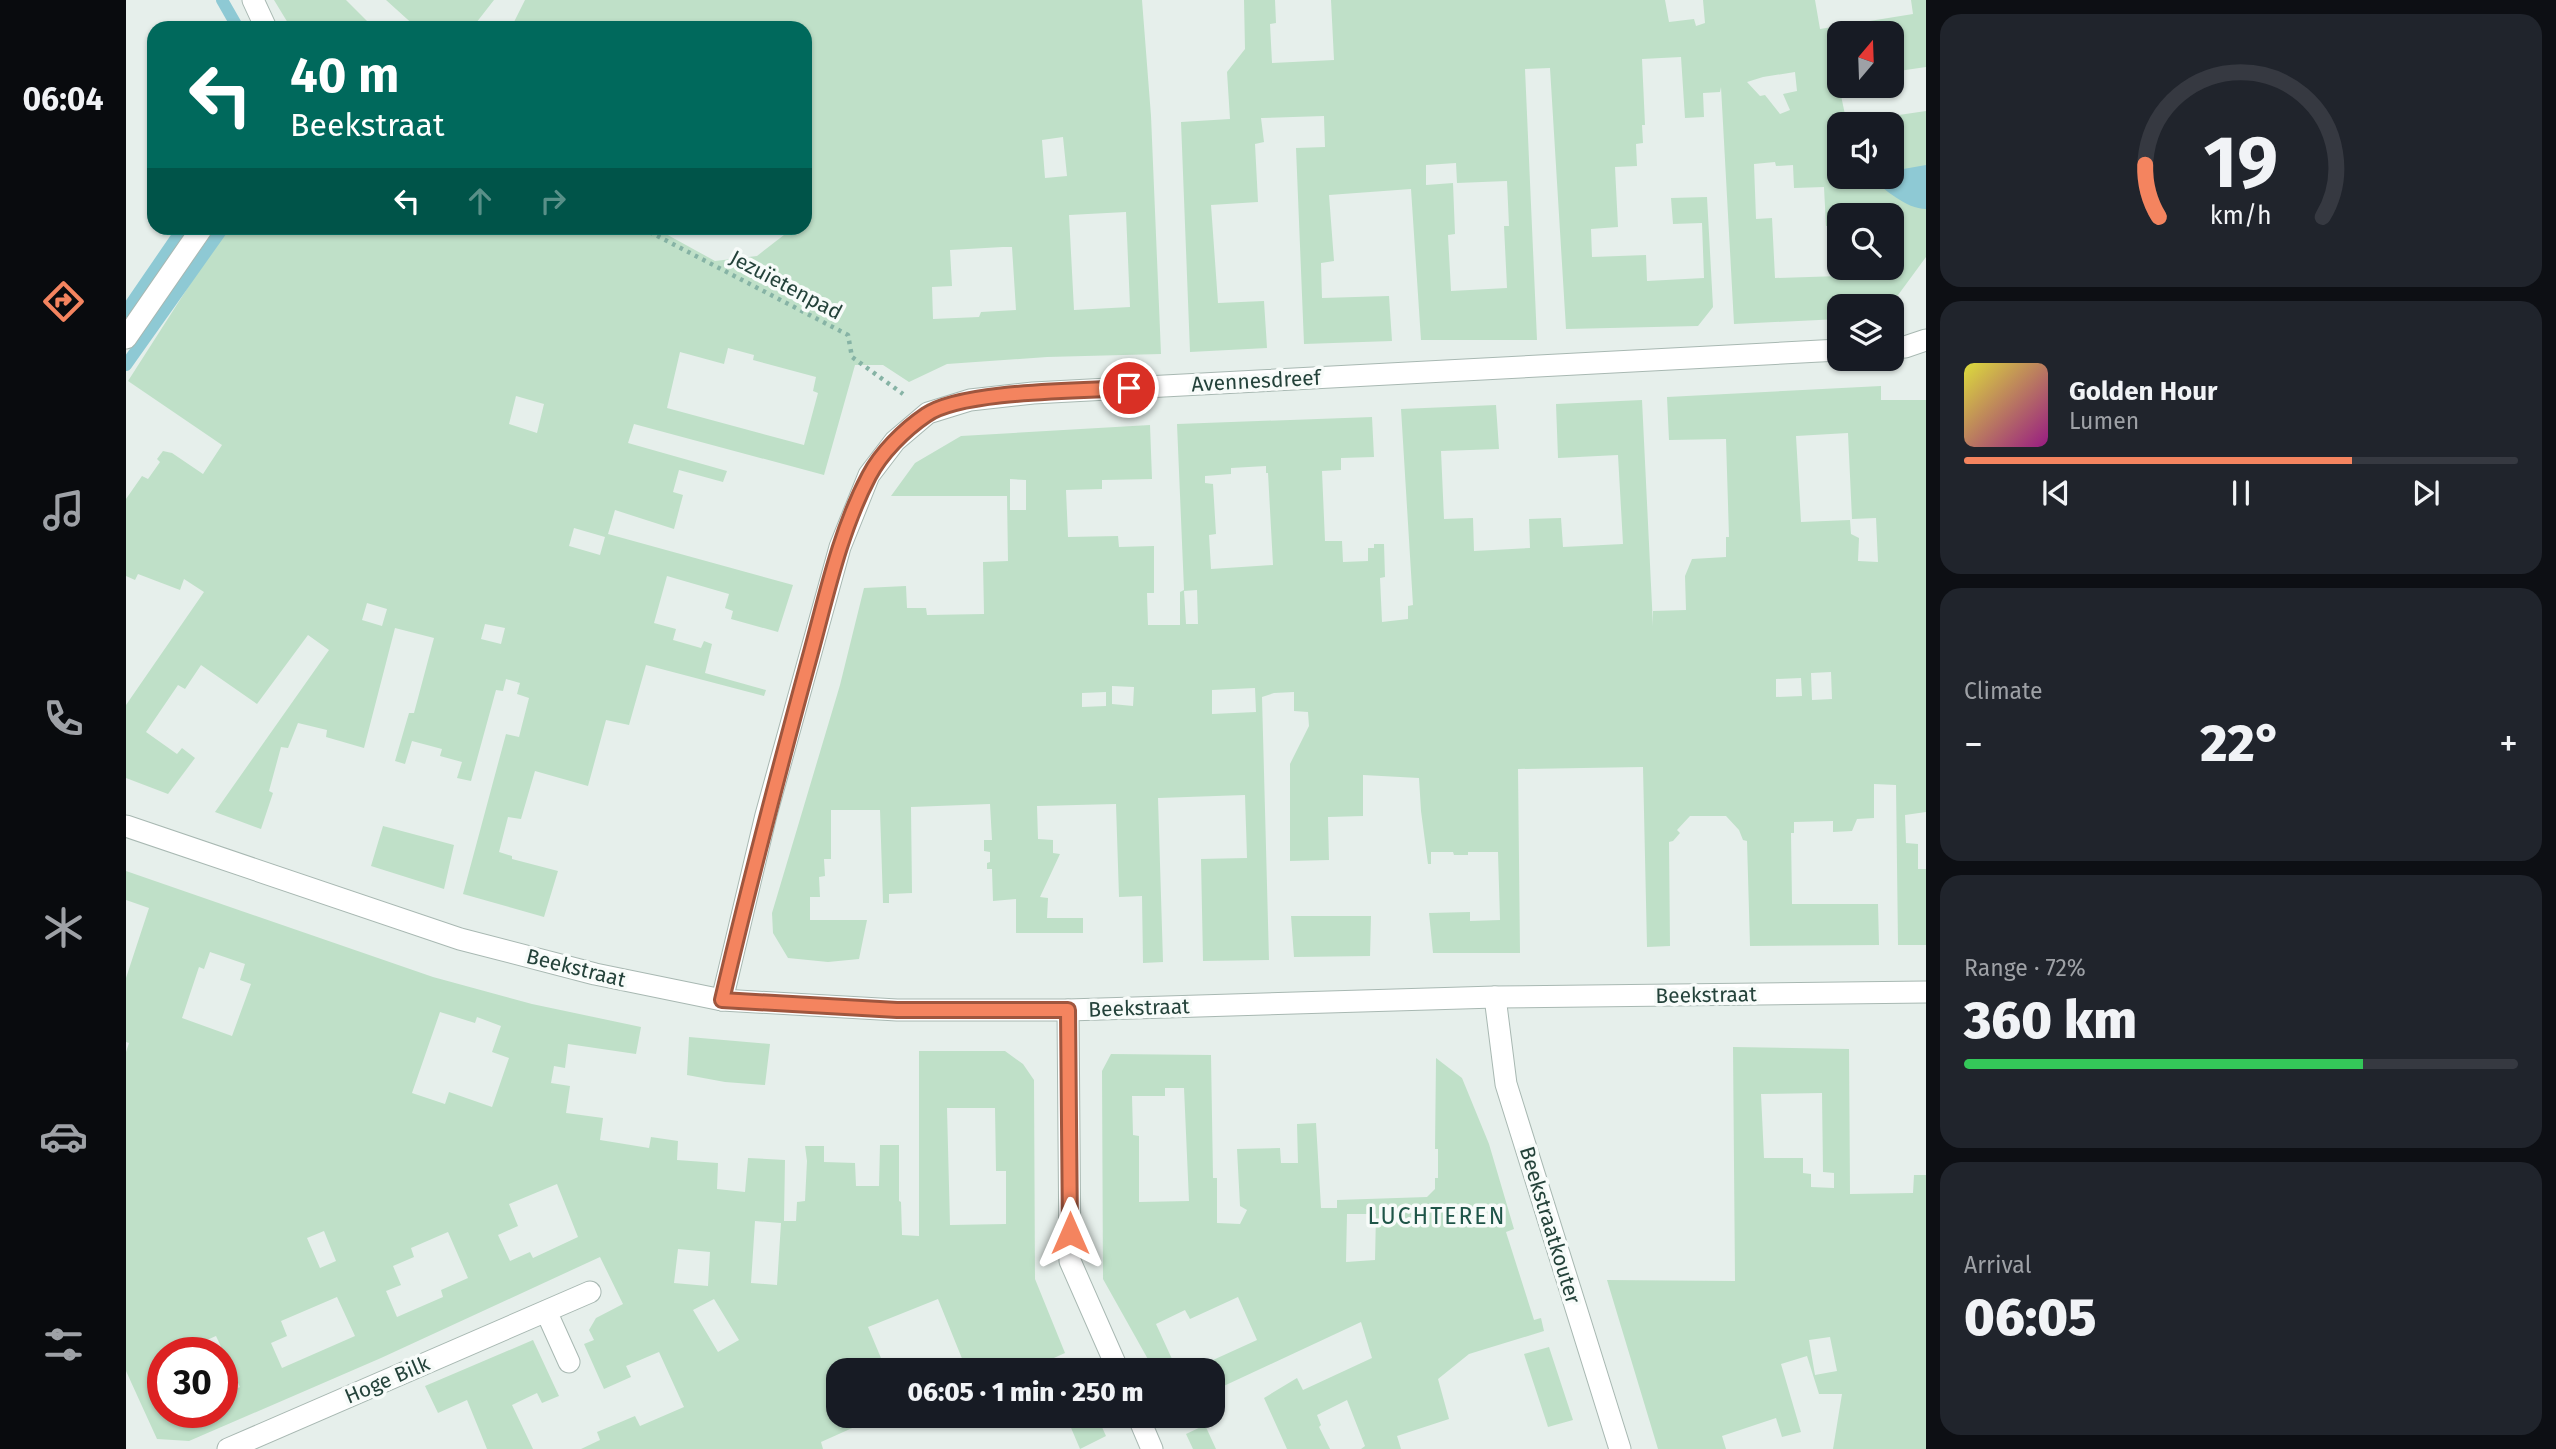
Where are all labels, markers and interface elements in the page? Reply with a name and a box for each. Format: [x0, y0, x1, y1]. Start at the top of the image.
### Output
north arrow [1827, 21, 1904, 98]
map controls [1827, 21, 1904, 371]
text: 40 m [290, 46, 399, 105]
icon: left [175, 49, 266, 140]
text: 06:04 [22, 80, 104, 118]
text: Beekstraat [290, 106, 445, 144]
button: sound [1827, 112, 1904, 189]
text: 19 [2204, 119, 2278, 206]
icon: left [388, 182, 426, 220]
icon: ahead [461, 182, 499, 220]
icon: right [534, 182, 572, 220]
text: km/h [2210, 200, 2272, 230]
button: search [1827, 203, 1904, 280]
street label: Jezuïetenpad [725, 245, 847, 325]
icon: directions [39, 277, 88, 326]
button: layers [1827, 294, 1904, 371]
pin [1099, 358, 1159, 418]
street label: Avennesdreef [1191, 365, 1323, 397]
icon: arrive [1110, 369, 1148, 407]
text: Golden Hour [2069, 376, 2217, 407]
text: Lumen [2069, 407, 2139, 435]
icon: previous [2037, 474, 2075, 512]
icon: pause [2222, 474, 2260, 512]
icon: next [2407, 474, 2445, 512]
icon: music [39, 486, 88, 535]
text: Climate [1964, 677, 2043, 705]
icon: phone [39, 694, 88, 743]
text: 22° [2200, 712, 2282, 775]
text: − [1964, 721, 1983, 767]
text: + [2499, 721, 2518, 767]
icon: climate [39, 903, 88, 952]
street label: Beekstraat [524, 943, 629, 993]
text: Range · 72% [1964, 954, 2086, 982]
street label: Beekstraat [1655, 981, 1757, 1009]
text: 360 km [1964, 989, 2137, 1052]
street label: Beekstraat [1088, 993, 1191, 1023]
icon: car [39, 1112, 88, 1161]
street label: Beekstraatkouter [1514, 1143, 1586, 1307]
position arrow [1033, 1196, 1107, 1270]
district label: LUCHTEREN [1368, 1202, 1506, 1230]
text: Arrival [1964, 1251, 2031, 1279]
text: 06:05 [1964, 1286, 2096, 1349]
icon: filters [39, 1320, 88, 1369]
speed limit sign: 30 [147, 1337, 238, 1428]
street label: Hoge Bilk [341, 1350, 434, 1409]
text: 06:05 · 1 min · 250 m [908, 1377, 1143, 1408]

